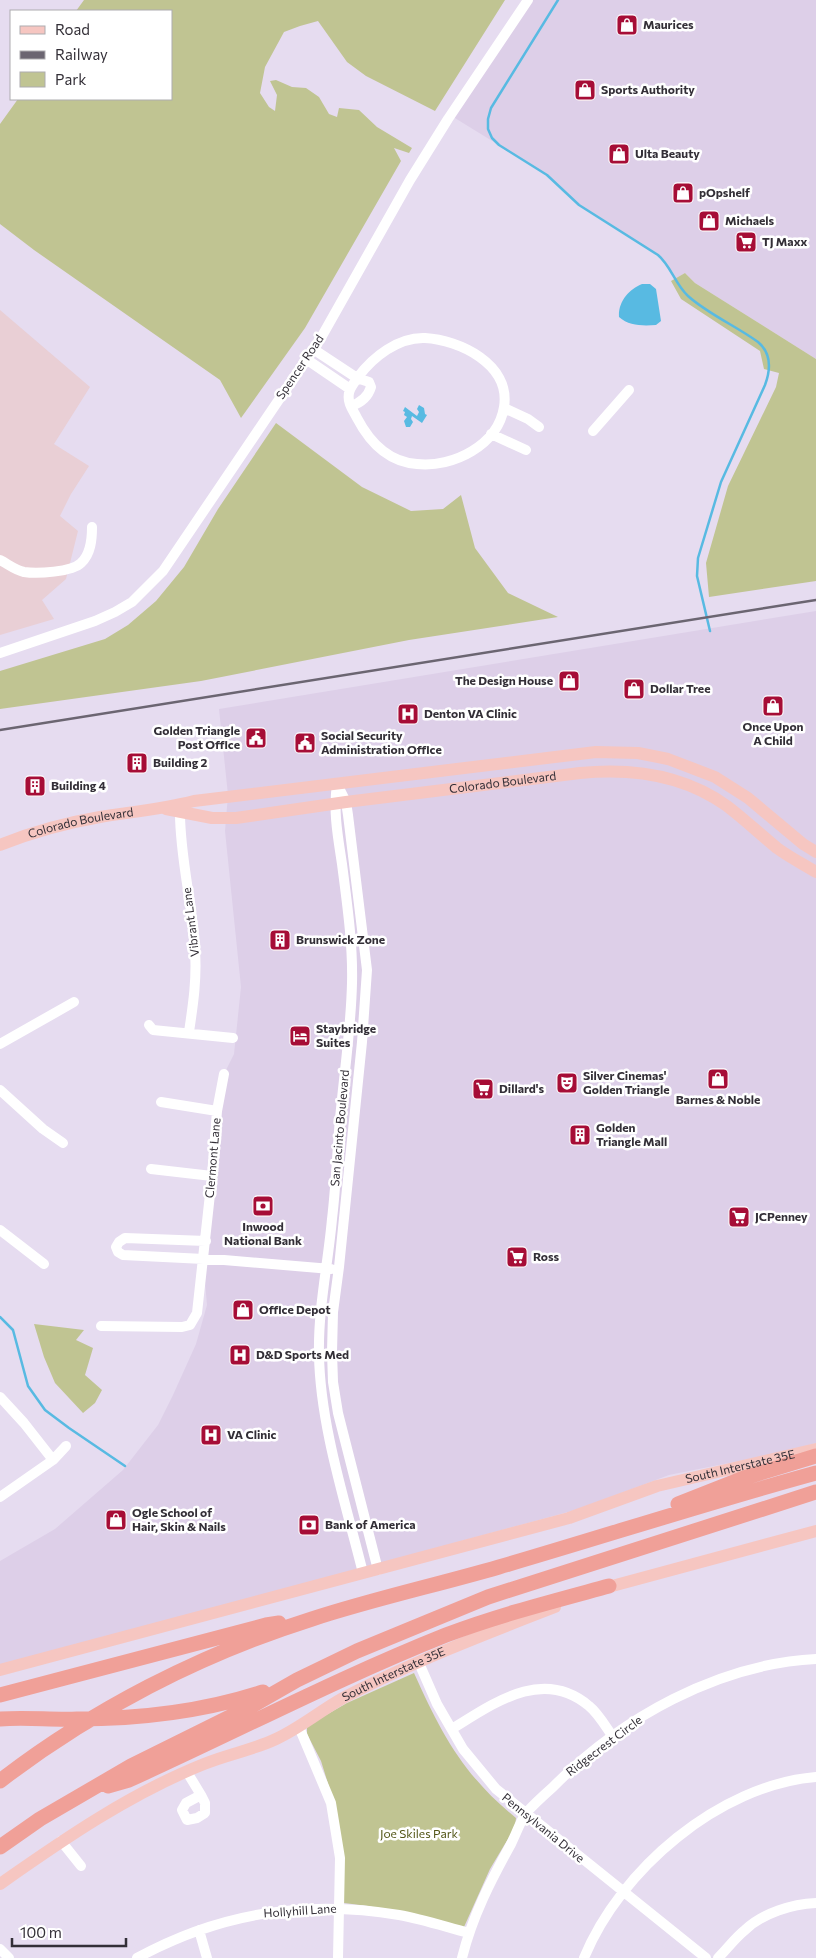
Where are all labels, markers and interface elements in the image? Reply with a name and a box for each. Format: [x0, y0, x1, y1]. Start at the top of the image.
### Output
legend [10, 10, 172, 100]
shop icon: Maurices [615, 13, 639, 37]
place label: Maurices [643, 17, 694, 31]
text: Road [55, 20, 90, 38]
text: Railway [55, 45, 108, 63]
text: Park [55, 70, 86, 88]
shop icon: Sports Authority [573, 78, 597, 102]
place label: Sports Authority [601, 82, 695, 96]
shop icon: Ulta Beauty [607, 142, 631, 166]
place label: Ulta Beauty [635, 146, 700, 160]
shop icon: pOpshelf [671, 181, 695, 205]
place label: pOpshelf [699, 185, 750, 199]
shop icon: Michaels [697, 209, 721, 233]
place label: Michaels [725, 213, 775, 227]
supermarket icon: TJ Maxx [734, 230, 758, 254]
place label: TJ Maxx [762, 234, 807, 249]
street label: Spencer Road [272, 332, 326, 401]
shop icon: The Design House [557, 669, 581, 693]
place label: The Design House [455, 673, 553, 687]
shop icon: Dollar Tree [622, 677, 646, 701]
place label: Dollar Tree [650, 681, 711, 695]
shop icon: Once Upon A Child [761, 694, 785, 718]
hospital icon: Denton VA Clinic [396, 702, 420, 726]
place label: Denton VA Clinic [424, 706, 517, 720]
place label: Once Upon A Child [742, 719, 804, 747]
place label: Golden Triangle Post Office [154, 723, 240, 751]
public building icon: Golden Triangle Post Office [244, 726, 268, 750]
place label: Social Security Administration Office [321, 728, 442, 756]
public building icon: Social Security Administration Office [293, 731, 317, 755]
building icon: Building 2 [125, 751, 149, 775]
place label: Building 2 [153, 755, 208, 769]
street label: Colorado Boulevard [448, 768, 557, 795]
building icon: Building 4 [23, 774, 47, 798]
place label: Building 4 [51, 778, 107, 792]
street label: Colorado Boulevard [26, 804, 134, 840]
street label: Vibrant Lane [179, 887, 201, 958]
building icon: Brunswick Zone [268, 928, 292, 952]
place label: Brunswick Zone [296, 932, 385, 946]
place label: Staybridge Suites [316, 1021, 376, 1049]
hotel icon: Staybridge Suites [288, 1024, 312, 1048]
shop icon: Barnes & Noble [706, 1067, 730, 1091]
place label: Silver Cinemas' Golden Triangle [583, 1068, 670, 1096]
street label: San Jacinto Boulevard [327, 1069, 352, 1187]
theatre icon: Silver Cinemas' Golden Triangle [555, 1071, 579, 1095]
supermarket icon: Dillard's [471, 1077, 495, 1101]
place label: Dillard's [499, 1081, 545, 1095]
place label: Barnes & Noble [676, 1092, 760, 1106]
street label: Clermont Lane [202, 1117, 222, 1199]
place label: Golden Triangle Mall [596, 1120, 667, 1148]
building icon: Golden Triangle Mall [568, 1123, 592, 1147]
bank icon: Inwood National Bank [251, 1194, 275, 1218]
supermarket icon: JCPenney [727, 1205, 751, 1229]
place label: JCPenney [755, 1209, 808, 1224]
place label: Inwood National Bank [224, 1219, 302, 1247]
supermarket icon: Ross [505, 1245, 529, 1269]
place label: Ross [533, 1249, 559, 1263]
shop icon: Office Depot [231, 1298, 255, 1322]
place label: Office Depot [259, 1302, 330, 1316]
hospital icon: D&D Sports Med [228, 1343, 252, 1367]
place label: D&D Sports Med [256, 1347, 349, 1361]
hospital icon: VA Clinic [199, 1423, 223, 1447]
place label: VA Clinic [227, 1427, 277, 1441]
street label: South Interstate 35E [684, 1446, 796, 1485]
place label: Ogle School of Hair, Skin & Nails [132, 1505, 226, 1533]
shop icon: Ogle School of Hair, Skin & Nails [104, 1508, 128, 1532]
bank icon: Bank of America [297, 1513, 321, 1537]
place label: Bank of America [325, 1517, 416, 1531]
street label: South Interstate 35E [339, 1644, 447, 1703]
street label: Ridgecrest Circle [563, 1712, 644, 1778]
street label: Pennsylvania Drive [500, 1790, 588, 1865]
park label: Joe Skiles Park [380, 1826, 459, 1841]
street label: Hollyhill Lane [263, 1900, 337, 1920]
scale bar [12, 1916, 126, 1948]
text: 100 m [20, 1923, 62, 1941]

